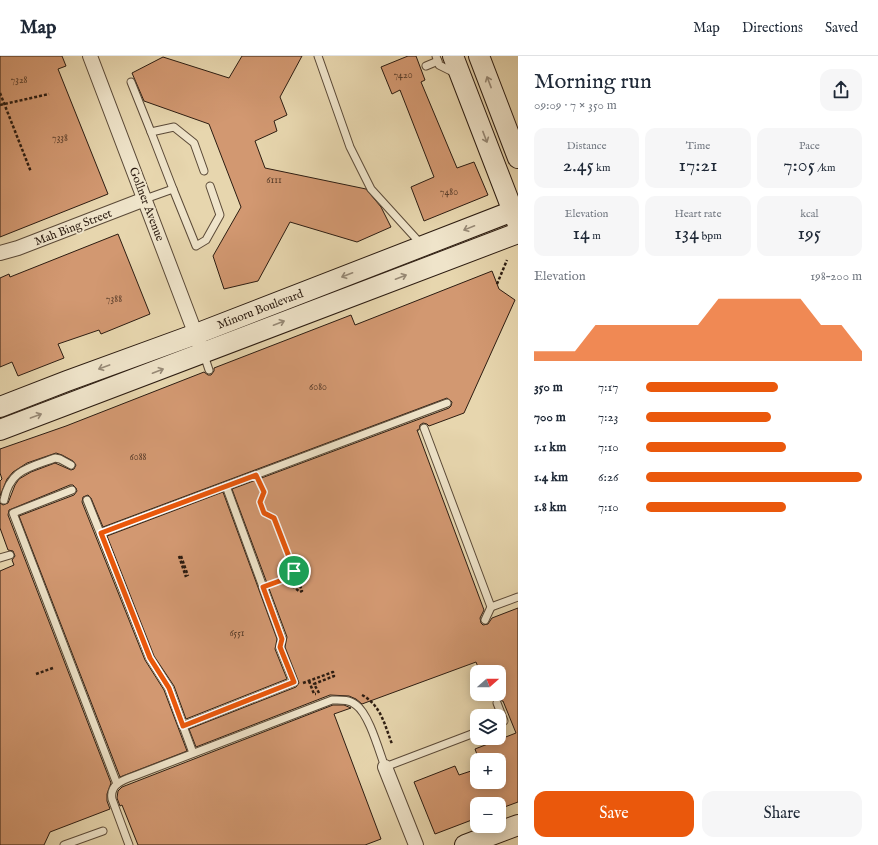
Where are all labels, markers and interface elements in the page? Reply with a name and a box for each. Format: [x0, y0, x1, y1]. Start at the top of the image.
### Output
text: Map [20, 16, 56, 40]
text: Map [693, 19, 720, 37]
text: Directions [742, 19, 803, 37]
text: Saved [825, 19, 858, 37]
text: Morning run [534, 68, 652, 96]
house number: 7420 [393, 69, 413, 82]
button: share [820, 69, 862, 111]
house number: 7328 [10, 74, 28, 87]
one-way arrow [484, 77, 492, 89]
text: 09:09 · 7 × 350 m [534, 97, 617, 114]
one-way arrow [481, 130, 489, 142]
house number: 7338 [52, 132, 68, 145]
text: Distance [567, 139, 607, 153]
text: Time [686, 139, 710, 153]
text: Pace [799, 139, 820, 153]
text: 2.45 [563, 153, 594, 178]
text: 17:21 [679, 153, 717, 178]
text: 7:05 [783, 153, 815, 178]
text: km [594, 161, 610, 175]
text: /km [815, 161, 835, 175]
street label: Gollner Avenue [126, 165, 168, 244]
house number: 6111 [266, 174, 282, 187]
house number: 7480 [440, 186, 458, 199]
street label: Mah Bing Street [32, 206, 114, 249]
text: Elevation [565, 207, 608, 221]
text: Heart rate [675, 207, 721, 221]
text: kcal [800, 207, 819, 221]
text: 14 [573, 221, 590, 246]
text: 134 [674, 221, 699, 246]
text: 195 [798, 221, 821, 246]
one-way arrow [463, 225, 475, 233]
text: m [590, 229, 601, 243]
text: bpm [699, 229, 722, 243]
text: Elevation [534, 268, 586, 285]
text: 198–200 m [810, 268, 862, 285]
one-way arrow [342, 272, 354, 280]
one-way arrow [394, 272, 406, 280]
street label: Minoru Boulevard [215, 286, 306, 333]
house number: 7388 [106, 293, 122, 306]
one-way arrow [273, 319, 285, 327]
one-way arrow [98, 364, 110, 372]
one-way arrow [152, 366, 164, 374]
text: 350 m [534, 379, 563, 396]
text: 7:17 [598, 379, 618, 396]
house number: 6080 [309, 381, 327, 394]
text: 700 m [534, 409, 566, 426]
text: 7:23 [598, 409, 618, 426]
one-way arrow [30, 412, 42, 420]
text: 1.1 km [534, 439, 566, 456]
text: 7:10 [598, 439, 619, 456]
house number: 6088 [130, 451, 147, 464]
text: 1.4 km [534, 469, 568, 486]
text: 6:26 [598, 469, 619, 486]
text: 1.8 km [534, 499, 567, 516]
text: 7:10 [598, 499, 619, 516]
pin [277, 554, 311, 588]
icon: arrive [283, 560, 305, 582]
house number: 6551 [229, 627, 245, 640]
north arrow [470, 665, 506, 701]
map controls [470, 665, 506, 833]
button: layers [470, 709, 506, 745]
button: + [470, 753, 506, 789]
button: Save [534, 791, 694, 837]
button: Share [702, 791, 862, 837]
button: − [470, 797, 506, 833]

